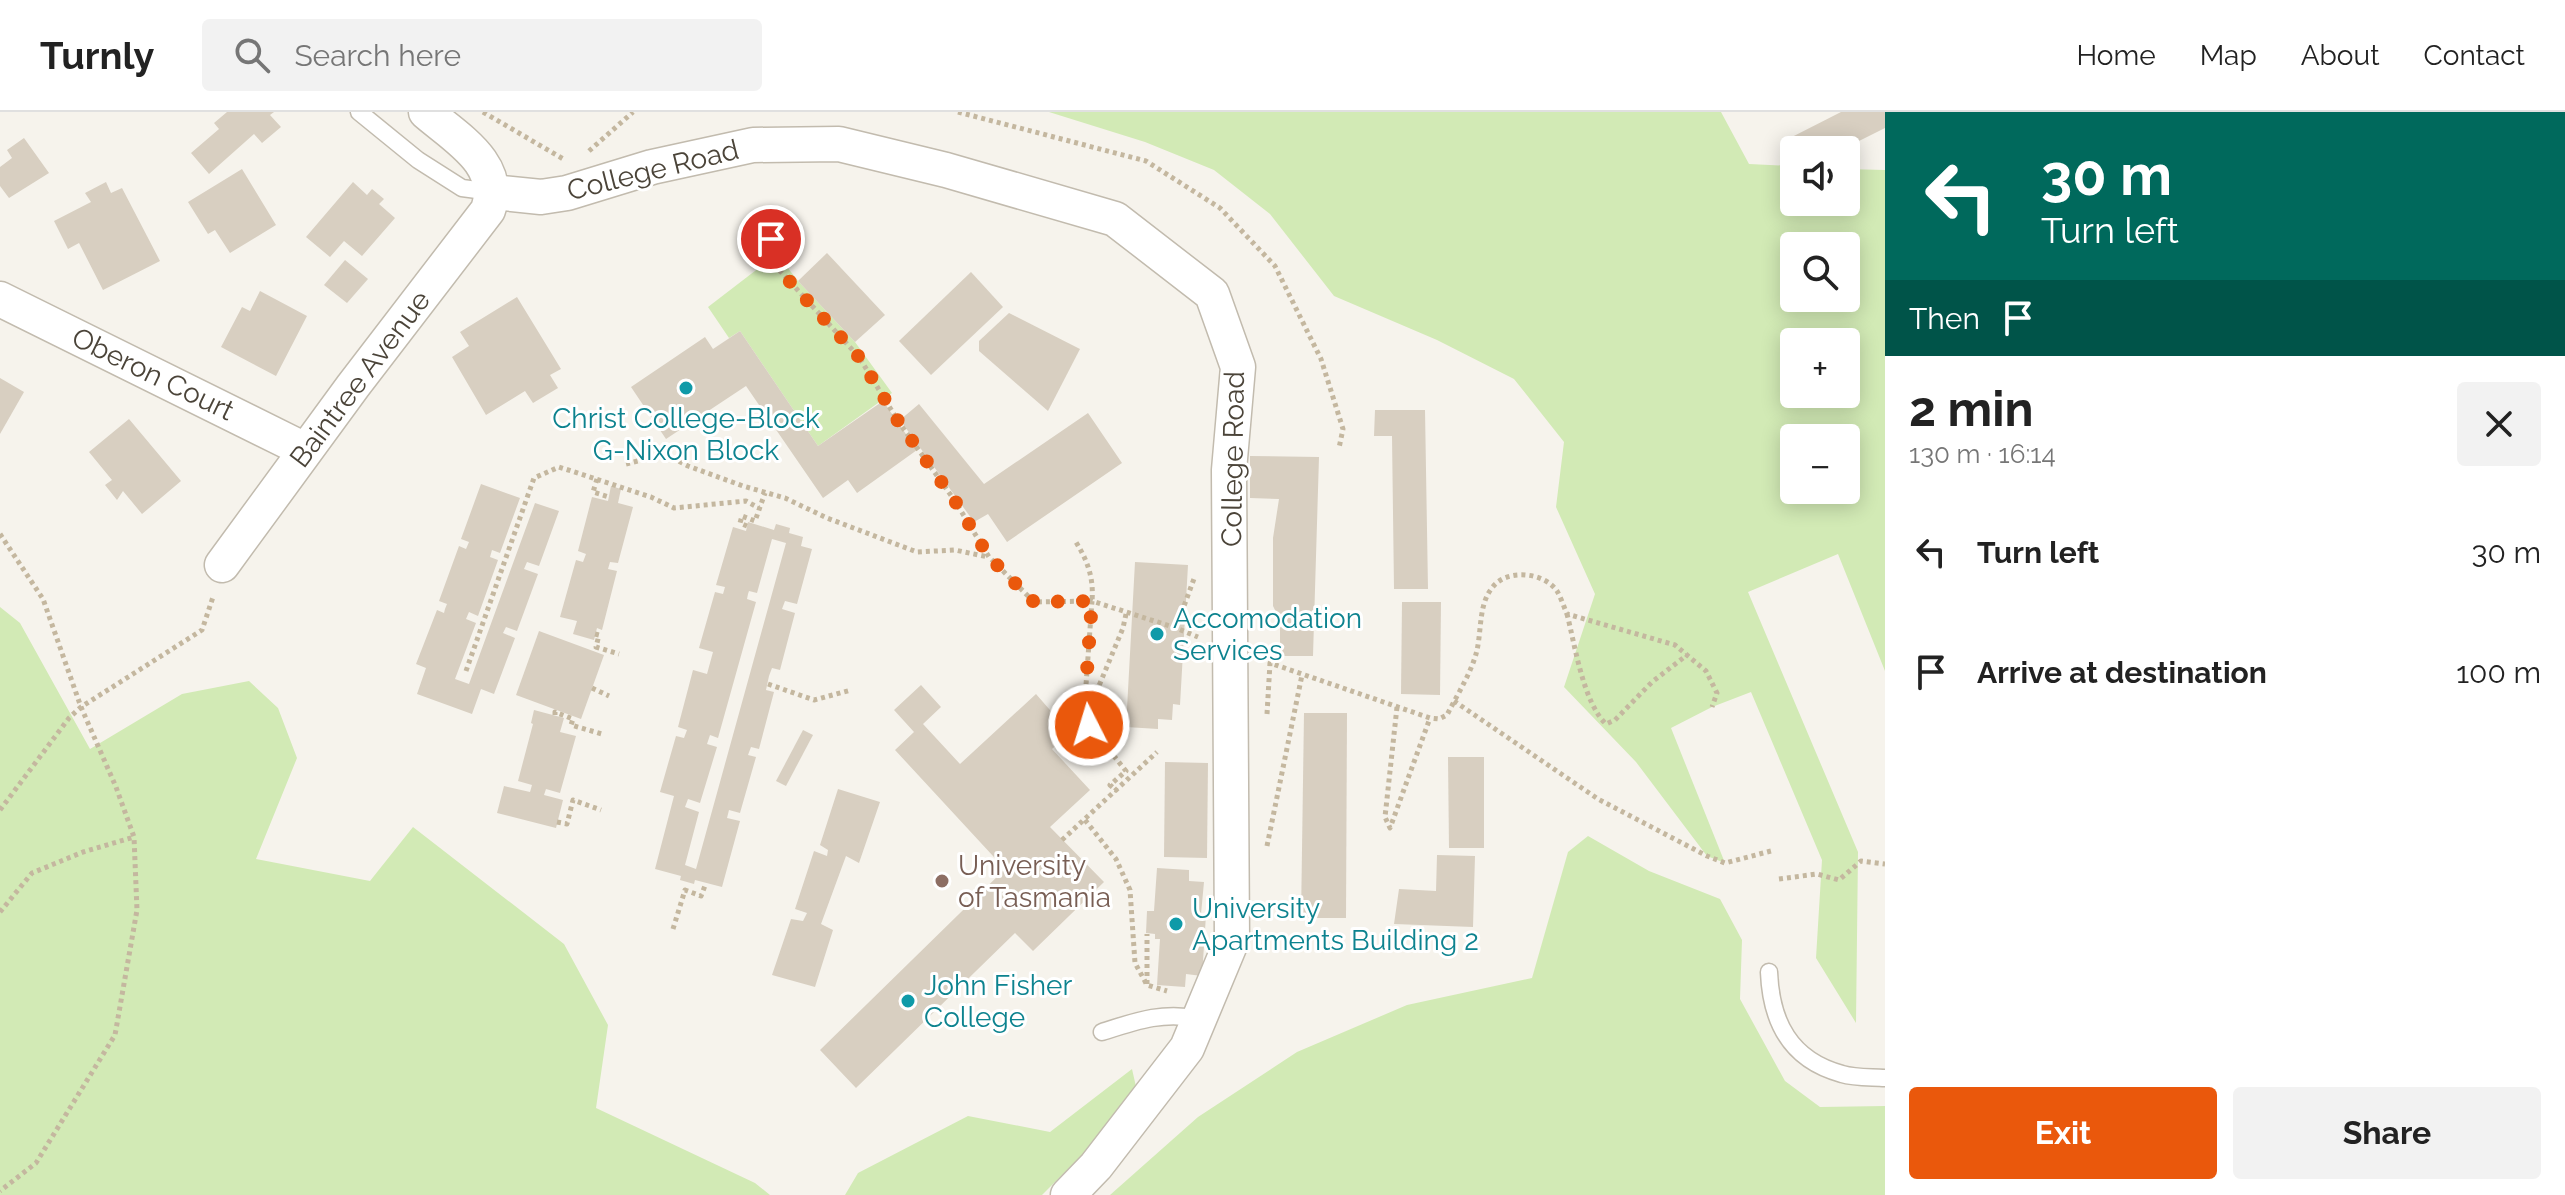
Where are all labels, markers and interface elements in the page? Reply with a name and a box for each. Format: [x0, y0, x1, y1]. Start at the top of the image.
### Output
search box [202, 19, 762, 91]
text: Turnly [40, 33, 154, 78]
icon: search [230, 33, 274, 77]
text: Search here [294, 38, 461, 73]
text: Home [2076, 39, 2156, 72]
text: Map [2200, 39, 2257, 72]
text: About [2301, 39, 2380, 72]
text: Contact [2424, 39, 2525, 72]
street label: College Road [564, 133, 742, 207]
map controls [1780, 136, 1860, 504]
button: sound [1780, 136, 1860, 216]
text: 30 m [2041, 142, 2172, 208]
icon: left [1909, 144, 2013, 248]
pin [737, 205, 805, 273]
text: Turn left [2041, 209, 2179, 251]
icon: arrive [749, 217, 793, 261]
button: search [1780, 232, 1860, 312]
street label: Baintree Avenue [283, 284, 437, 474]
icon: arrive [1996, 296, 2040, 340]
text: Then [1909, 301, 1980, 336]
street label: Oberon Court [67, 321, 240, 428]
button: + [1780, 328, 1860, 408]
street label: College Road [1215, 371, 1251, 547]
marker: Christ College-Block G-Nixon Block [677, 379, 695, 397]
text: 2 min [1909, 381, 2034, 437]
button: close [2457, 382, 2541, 466]
place label: Christ College-Block G-Nixon Block [552, 402, 820, 467]
button: − [1780, 424, 1860, 504]
text: 130 m · 16:14 [1909, 439, 2056, 469]
icon: left [1909, 530, 1953, 574]
text: Turn left [1977, 535, 2099, 570]
text: 30 m [2471, 535, 2541, 570]
place label: Accomodation Services [1173, 602, 1362, 667]
marker: Accomodation Services [1148, 625, 1166, 643]
icon: arrive [1909, 650, 1953, 694]
text: Arrive at destination [1977, 655, 2267, 690]
text: 100 m [2456, 655, 2541, 690]
position arrow [1047, 683, 1131, 767]
place label: University of Tasmania [958, 849, 1111, 914]
marker: University of Tasmania [933, 872, 951, 890]
place label: University Apartments Building 2 [1192, 892, 1479, 957]
marker: University Apartments Building 2 [1167, 915, 1185, 933]
place label: John Fisher College [924, 969, 1073, 1034]
marker: John Fisher College [899, 992, 917, 1010]
button: Exit [1909, 1087, 2217, 1179]
button: Share [2233, 1087, 2541, 1179]

